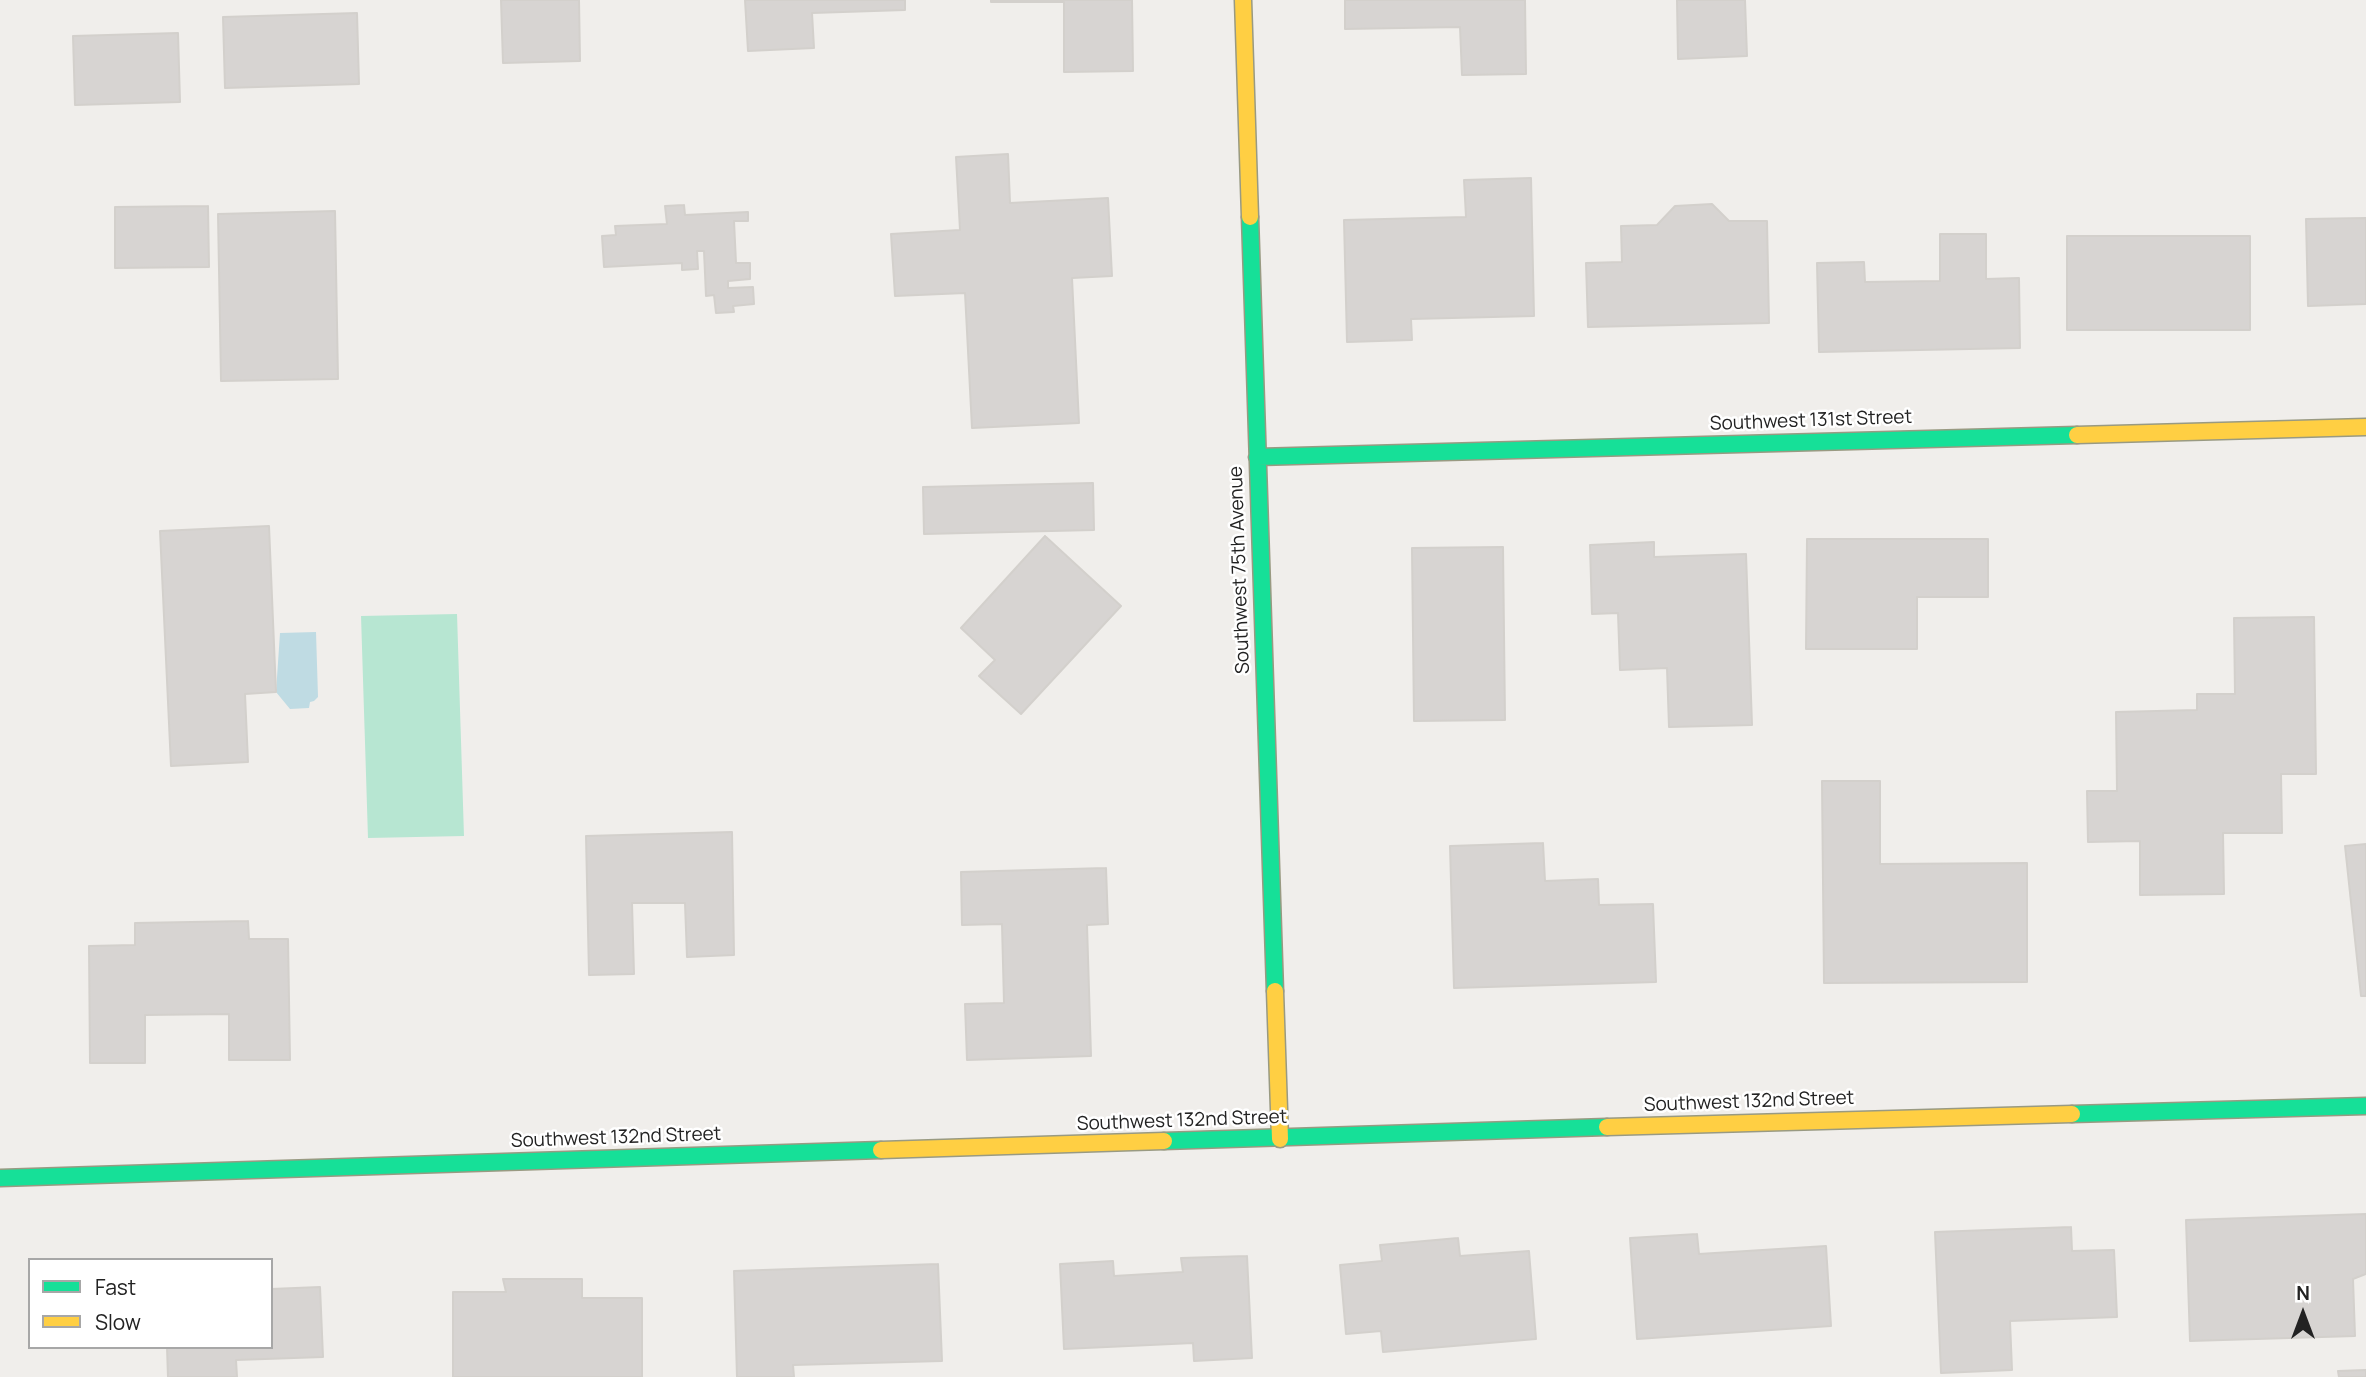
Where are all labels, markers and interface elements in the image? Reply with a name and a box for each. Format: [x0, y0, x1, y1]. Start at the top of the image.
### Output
street label: Southwest 131st Street [1709, 406, 1913, 436]
street label: Southwest 75th Avenue [1225, 466, 1255, 674]
street label: Southwest 132nd Street [1643, 1087, 1855, 1117]
street label: Southwest 132nd Street [1076, 1106, 1288, 1136]
street label: Southwest 132nd Street [510, 1123, 722, 1153]
legend [28, 1258, 273, 1349]
text: Fast [95, 1273, 136, 1301]
north arrow [2268, 1279, 2338, 1349]
text: N [2296, 1280, 2310, 1306]
text: Slow [95, 1308, 141, 1336]

